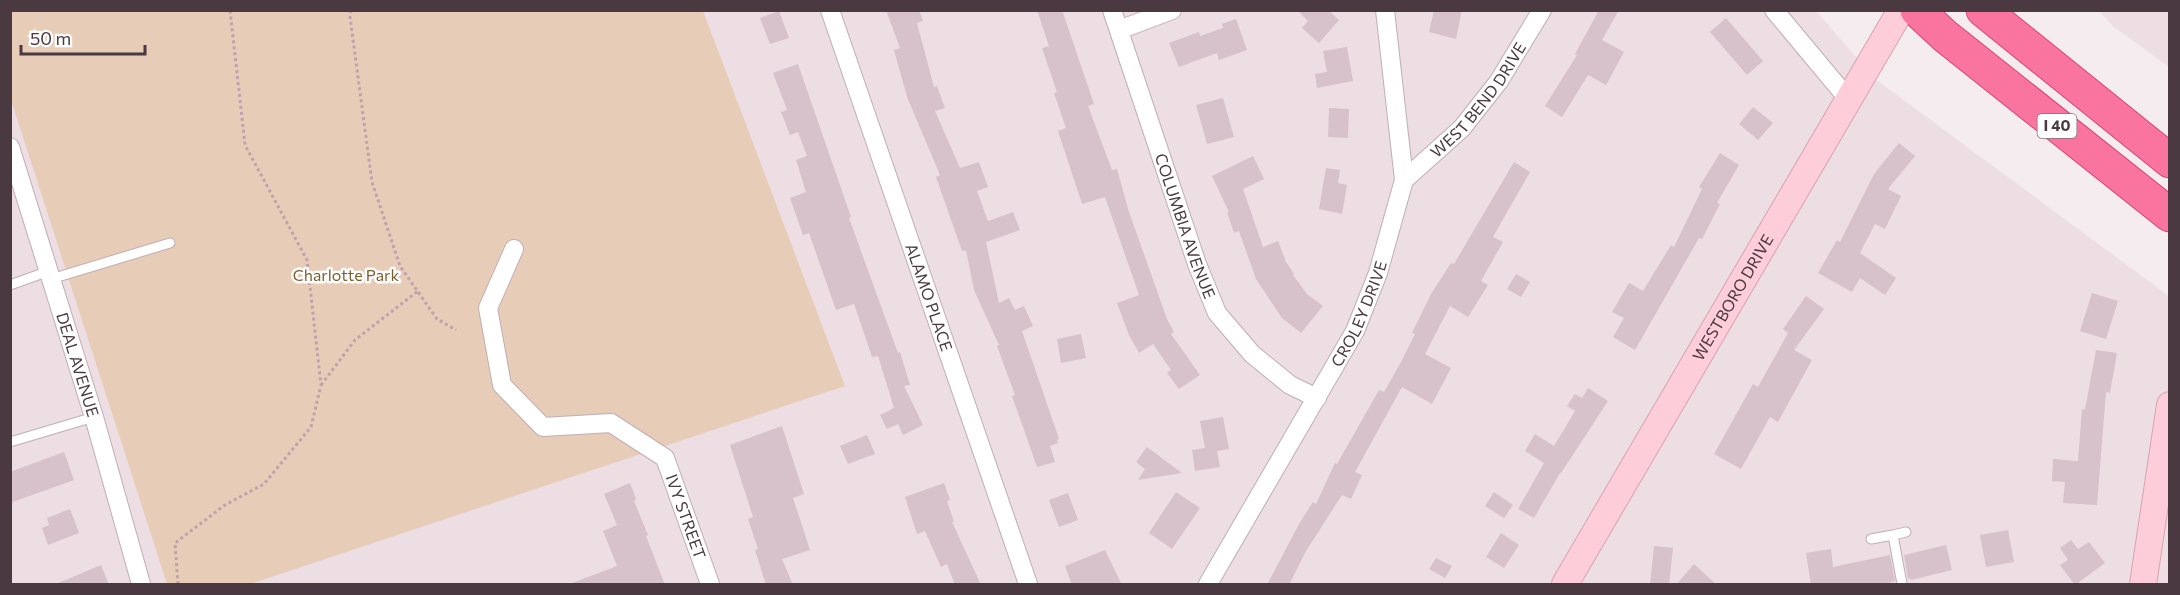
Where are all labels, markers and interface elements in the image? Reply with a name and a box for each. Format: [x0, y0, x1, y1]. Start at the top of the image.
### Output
scale bar [21, 18, 146, 56]
text: 50 m [30, 27, 71, 49]
street label: WEST BEND DRIVE [1426, 39, 1529, 161]
road number: I 40 [2038, 114, 2076, 138]
street label: COLUMBIA AVENUE [1152, 151, 1220, 301]
street label: WESTBORO DRIVE [1688, 231, 1777, 364]
street label: ALAMO PLACE [902, 241, 957, 354]
street label: CROLEY DRIVE [1326, 259, 1390, 370]
park label: Charlotte Park [293, 265, 400, 284]
street label: DEAL AVENUE [53, 310, 103, 419]
street label: IVY STREET [663, 471, 710, 561]

